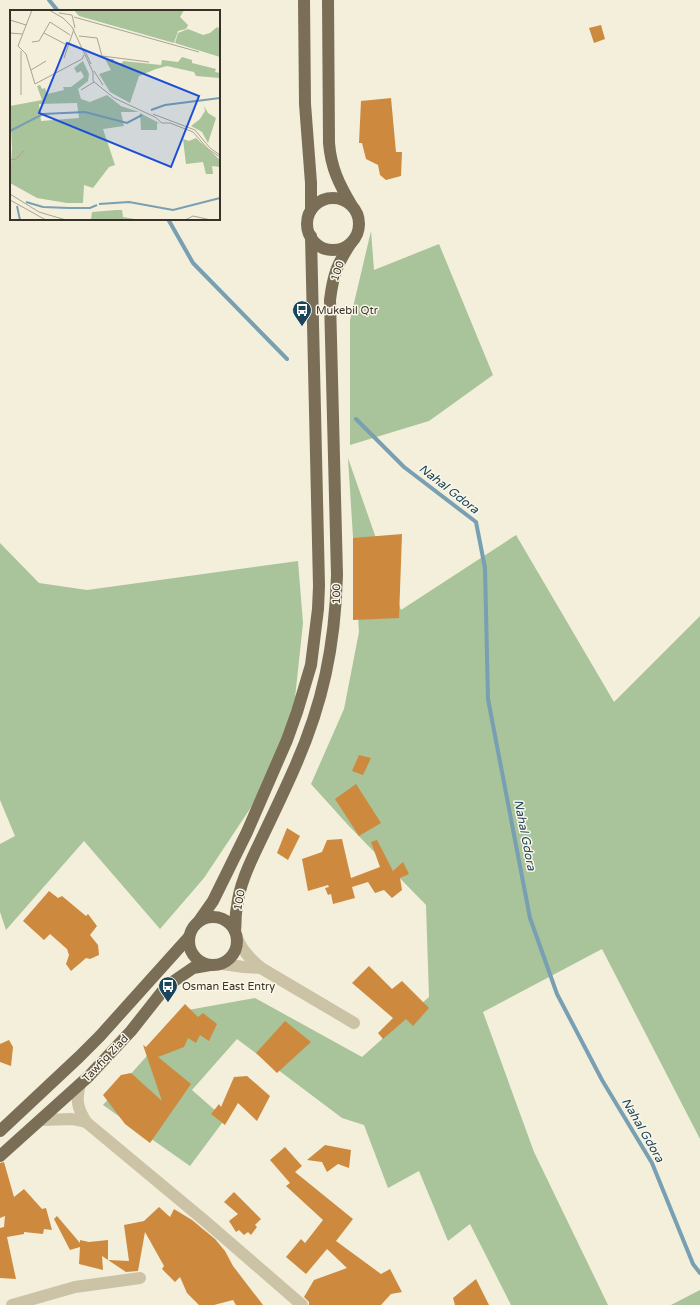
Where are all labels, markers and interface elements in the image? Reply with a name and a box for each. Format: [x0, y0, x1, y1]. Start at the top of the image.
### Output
inset map [10, 10, 220, 220]
street label: 100 [328, 259, 347, 283]
bus stop icon: Mukebil Qtr [291, 299, 313, 327]
place label: Mukebil Qtr [316, 304, 379, 317]
water label: Nahal Gdora [416, 461, 482, 517]
street label: 100 [330, 583, 343, 605]
water label: Nahal Gdora [511, 798, 539, 872]
street label: 100 [231, 889, 248, 912]
bus stop icon: Osman East Entry [157, 975, 179, 1003]
place label: Osman East Entry [182, 980, 275, 993]
street label: Tawfiq Ziad [80, 1032, 131, 1085]
water label: Nahal Gdora [619, 1095, 667, 1165]

